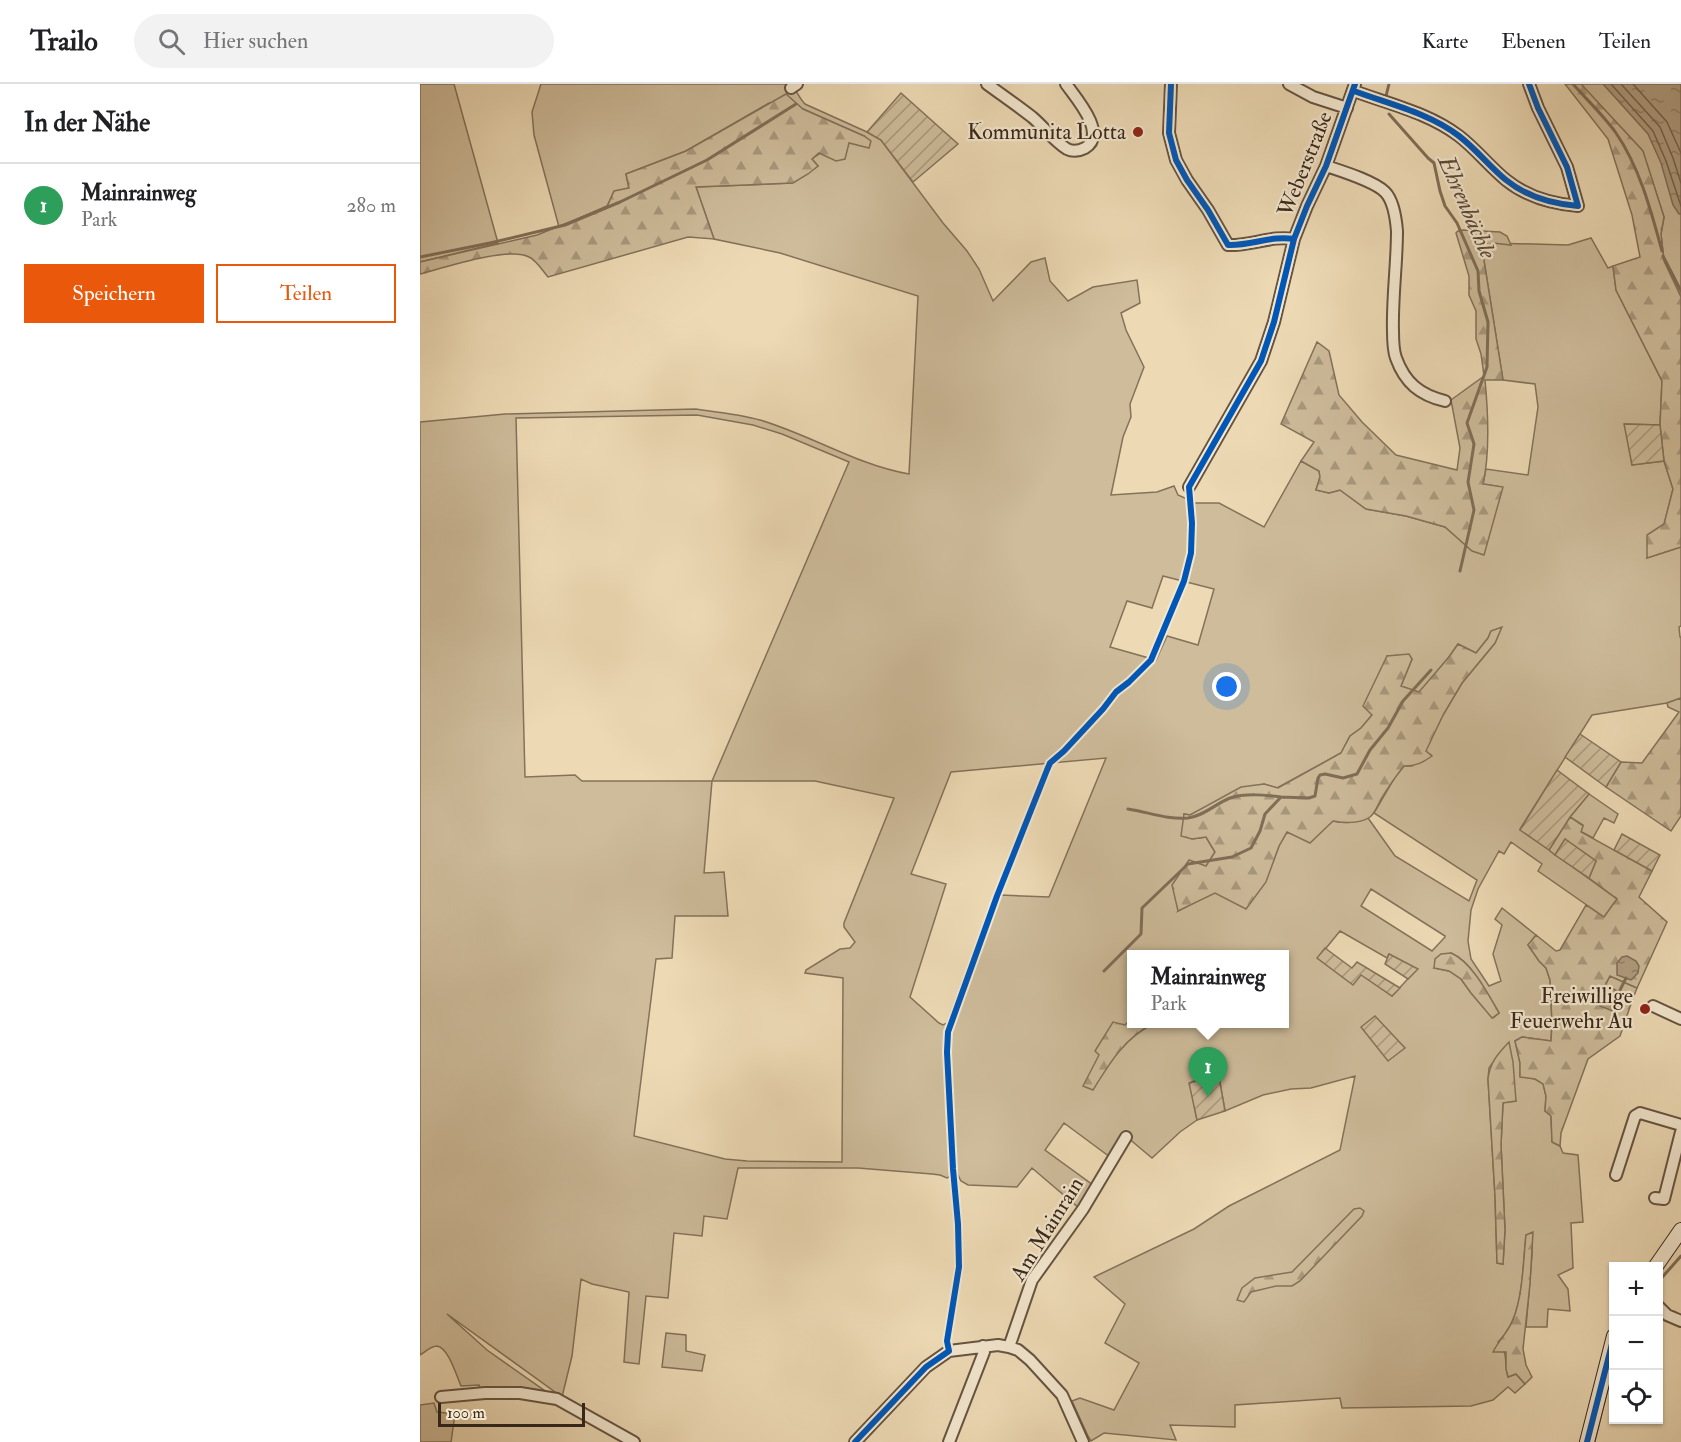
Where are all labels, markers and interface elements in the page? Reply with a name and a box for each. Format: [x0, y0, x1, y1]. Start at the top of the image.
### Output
search box [134, 14, 554, 68]
text: Trailo [30, 24, 98, 59]
icon: search [155, 25, 188, 58]
text: Hier suchen [203, 27, 308, 55]
text: Karte [1421, 28, 1468, 55]
text: Ebenen [1501, 28, 1566, 55]
text: Teilen [1599, 28, 1651, 55]
text: In der Nähe [24, 107, 150, 139]
street label: Weberstraße [1271, 107, 1339, 222]
place label: Kommunita Lotta [967, 118, 1127, 146]
marker: Kommunita Lotta [1131, 125, 1145, 139]
water label: Ehrenbächle [1430, 149, 1504, 265]
text: Mainrainweg [81, 179, 196, 207]
text: 1 [40, 193, 47, 218]
text: 280 m [346, 193, 396, 218]
text: Park [81, 207, 117, 232]
button: Speichern [24, 264, 204, 323]
button: Teilen [216, 264, 396, 323]
your location [1212, 672, 1241, 701]
popup [1127, 950, 1289, 1028]
text: Mainrainweg [1150, 963, 1266, 991]
place label: Freiwillige Feuerwehr Au [1510, 982, 1633, 1035]
text: Park [1150, 991, 1187, 1016]
marker: Freiwillige Feuerwehr Au [1638, 1002, 1652, 1016]
pin: 1 [1188, 1048, 1228, 1097]
street label: Am Mainrain [1003, 1172, 1090, 1287]
map controls [1609, 1262, 1663, 1424]
button: + [1609, 1262, 1663, 1316]
button: − [1609, 1316, 1663, 1370]
button: locate [1609, 1370, 1663, 1424]
scale bar [438, 1400, 585, 1428]
text: 100 m [447, 1403, 485, 1423]

